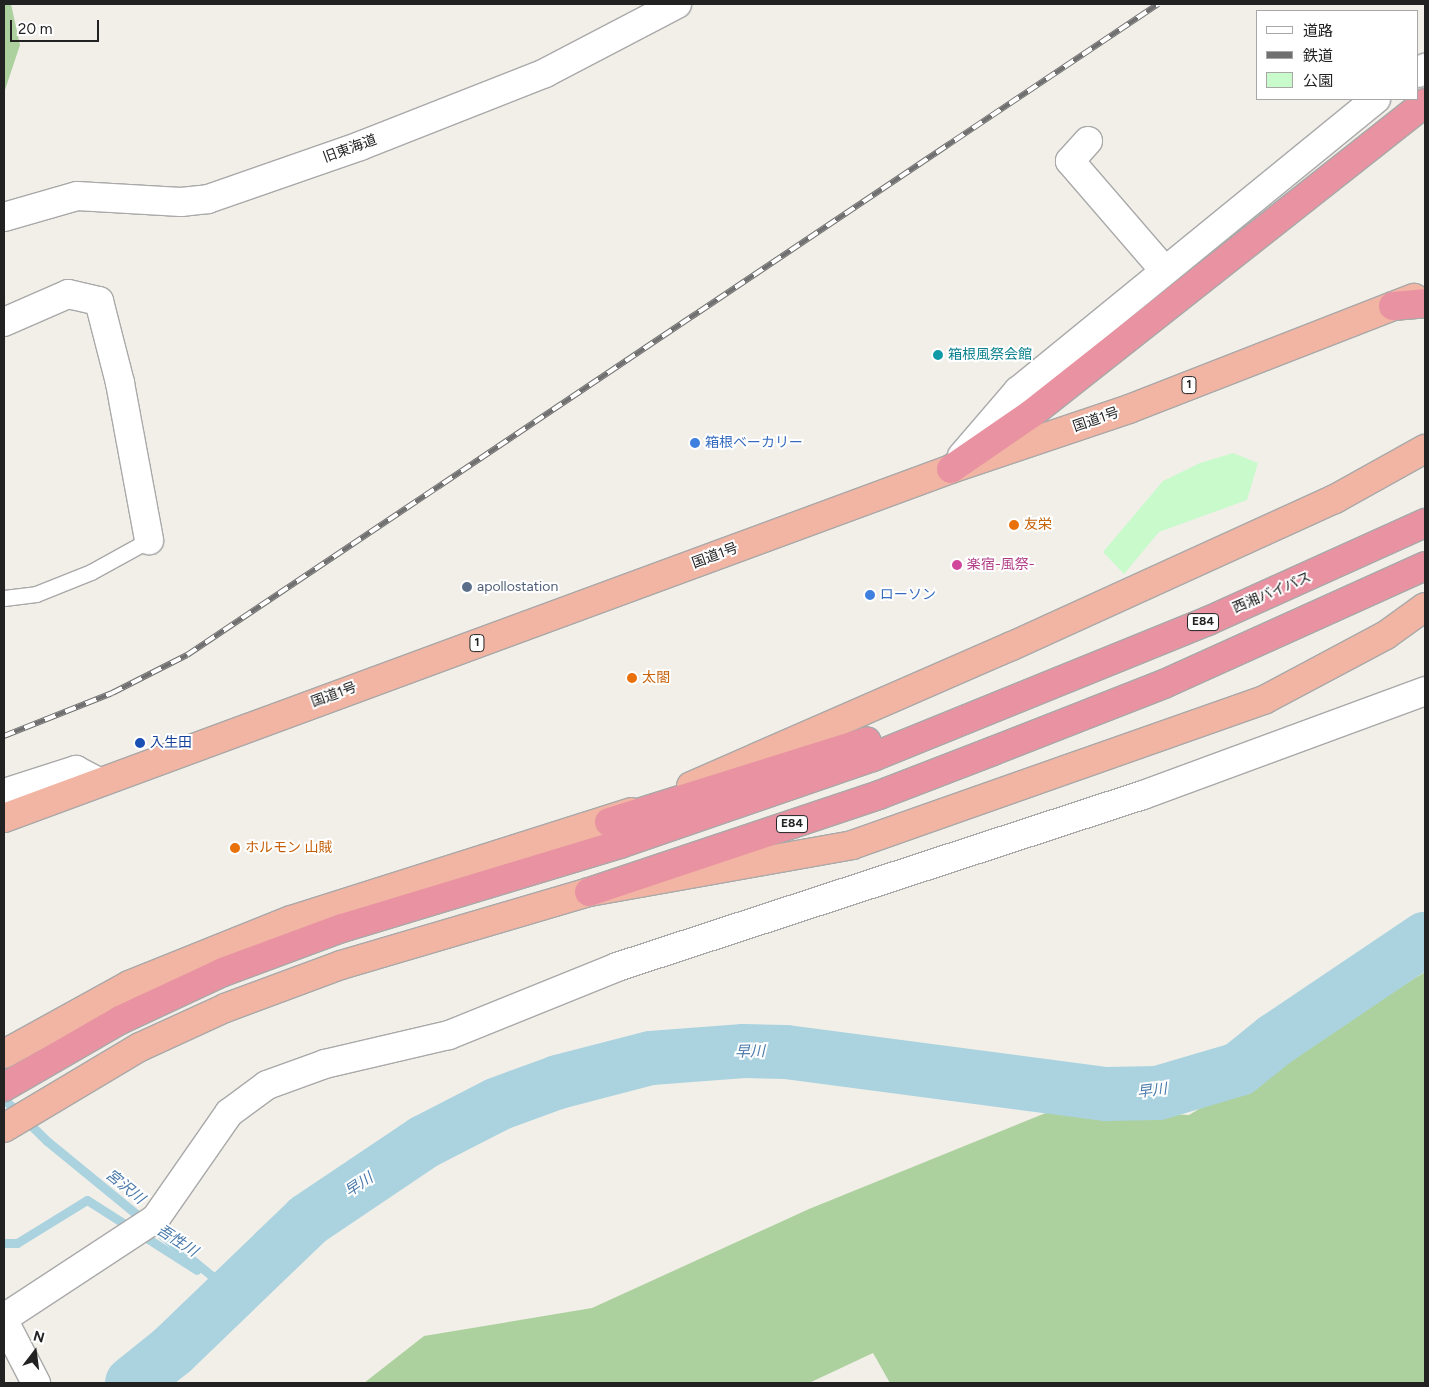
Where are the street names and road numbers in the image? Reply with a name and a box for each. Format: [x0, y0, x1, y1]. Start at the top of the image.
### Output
street label: 旧東海道 [321, 132, 379, 166]
road number: 1 [1180, 376, 1198, 394]
street label: 国道1号 [1071, 404, 1121, 436]
street label: 国道1号 [690, 540, 740, 572]
street label: 西湘バイパス [1230, 569, 1314, 617]
road number: E84 [1187, 612, 1219, 632]
road number: 1 [468, 634, 486, 652]
street label: 国道1号 [309, 679, 359, 711]
road number: E84 [776, 814, 808, 834]

